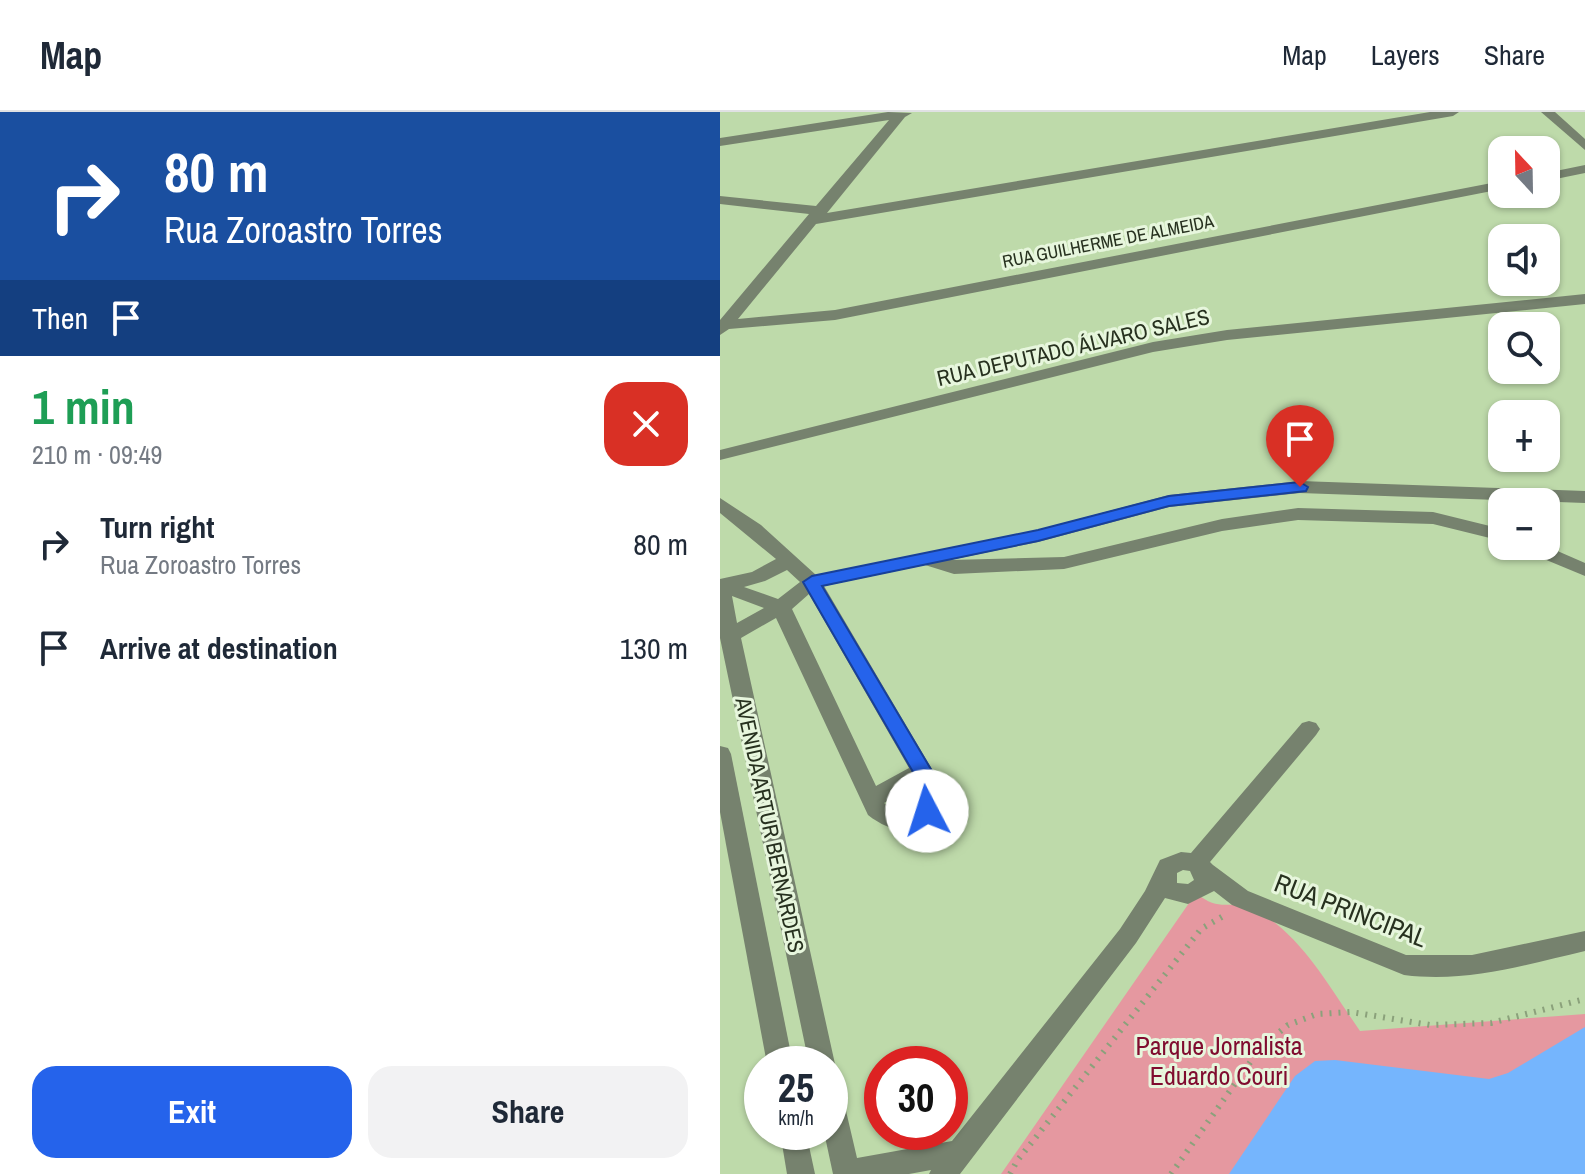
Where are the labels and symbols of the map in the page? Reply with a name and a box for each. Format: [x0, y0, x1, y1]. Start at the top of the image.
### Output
north arrow [1488, 136, 1560, 208]
street label: RUA GUILHERME DE ALMEIDA [1000, 208, 1216, 274]
street label: RUA DEPUTADO ÁLVARO SALES [934, 301, 1212, 393]
pin [1266, 405, 1334, 487]
street label: AVENIDA ARTUR BERNARDES [728, 694, 812, 955]
position arrow [885, 769, 969, 853]
street label: RUA PRINCIPAL [1270, 865, 1432, 955]
park label: Parque Jornalista Eduardo Couri [1135, 1028, 1303, 1093]
speed limit sign: 30 [864, 1046, 968, 1150]

